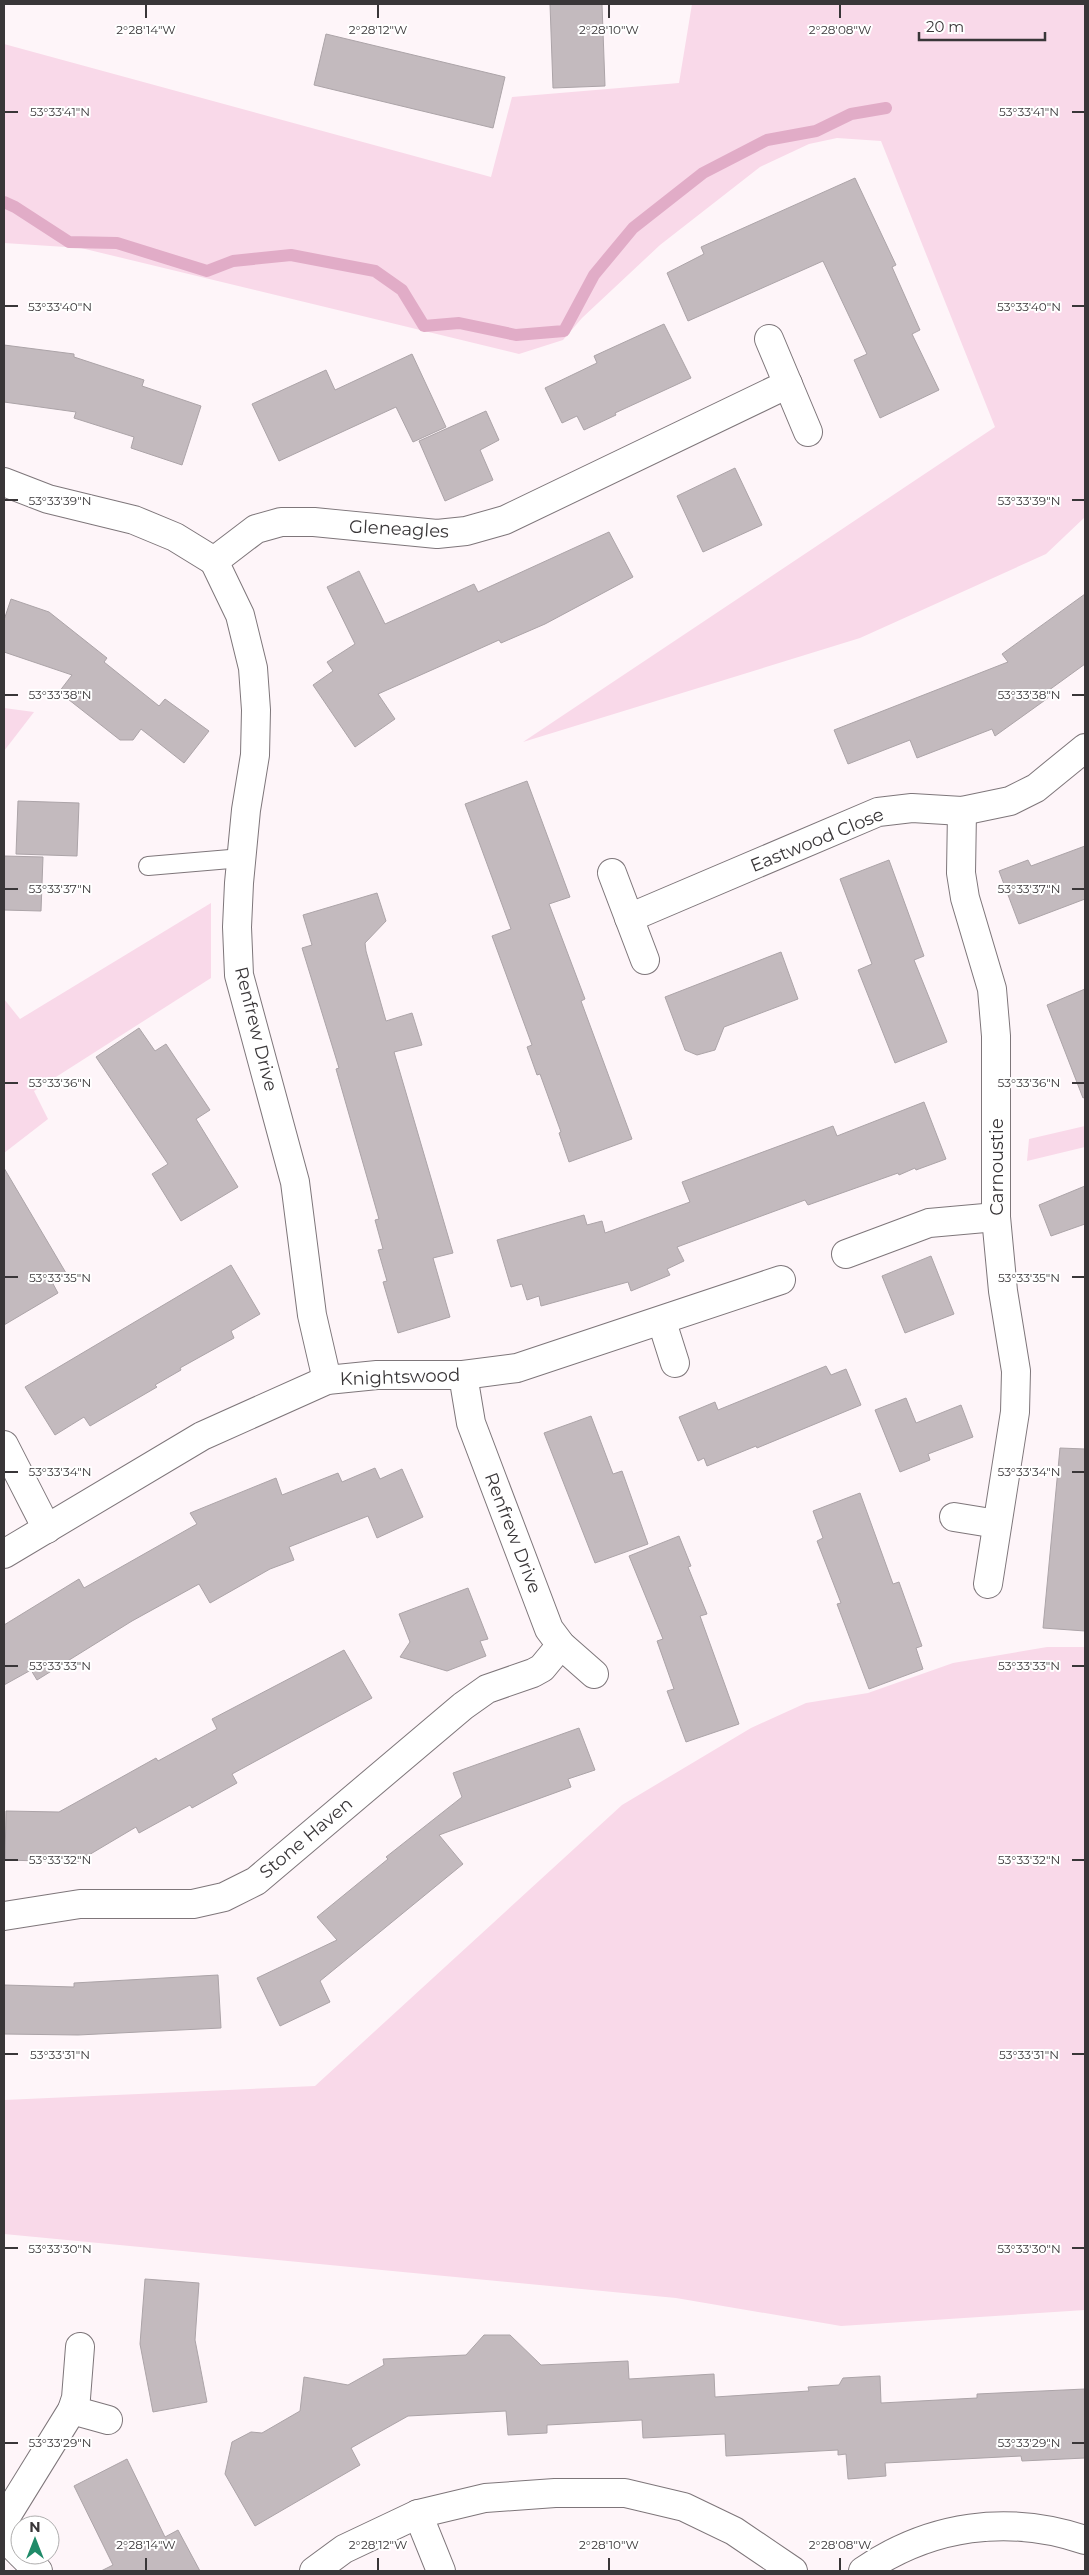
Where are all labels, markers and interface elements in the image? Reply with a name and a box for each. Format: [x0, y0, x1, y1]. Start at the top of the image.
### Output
scale bar [919, 10, 1045, 42]
text: 20 m [926, 17, 964, 36]
text: 2°28'14"W [116, 22, 176, 37]
text: 2°28'12"W [349, 22, 407, 37]
text: 2°28'10"W [579, 22, 639, 37]
text: 2°28'08"W [809, 22, 871, 37]
text: 53°33'41"N [30, 104, 90, 119]
text: 53°33'41"N [999, 104, 1059, 119]
text: 53°33'40"N [28, 299, 92, 314]
text: 53°33'40"N [997, 299, 1061, 314]
text: 53°33'39"N [29, 493, 91, 508]
text: 53°33'39"N [998, 493, 1060, 508]
street label: Gleneagles [349, 515, 450, 543]
text: 53°33'38"N [28, 687, 92, 702]
text: 53°33'38"N [997, 687, 1061, 702]
street label: Eastwood Close [747, 803, 887, 877]
text: 53°33'37"N [29, 881, 91, 896]
text: 53°33'37"N [998, 881, 1060, 896]
street label: Renfrew Drive [230, 964, 282, 1094]
text: 53°33'36"N [29, 1075, 91, 1090]
text: 53°33'36"N [998, 1075, 1060, 1090]
street label: Carnoustie [986, 1118, 1008, 1216]
text: 53°33'35"N [29, 1270, 91, 1285]
text: 53°33'35"N [998, 1270, 1060, 1285]
street label: Knightswood [339, 1364, 461, 1390]
text: 53°33'34"N [28, 1464, 92, 1479]
text: 53°33'34"N [997, 1464, 1061, 1479]
street label: Renfrew Drive [480, 1470, 546, 1597]
text: 53°33'33"N [29, 1658, 91, 1673]
text: 53°33'33"N [998, 1658, 1060, 1673]
street label: Stone Haven [255, 1793, 357, 1883]
text: 53°33'32"N [29, 1852, 91, 1867]
text: 53°33'32"N [998, 1852, 1060, 1867]
text: 53°33'31"N [30, 2047, 90, 2062]
text: 53°33'31"N [999, 2047, 1059, 2062]
text: 53°33'30"N [28, 2241, 92, 2256]
text: 53°33'30"N [997, 2241, 1061, 2256]
text: 53°33'29"N [28, 2435, 92, 2450]
text: 53°33'29"N [997, 2435, 1061, 2450]
north arrow [10, 2515, 60, 2565]
text: N [29, 2518, 41, 2536]
text: 2°28'14"W [116, 2537, 176, 2552]
text: 2°28'12"W [349, 2537, 407, 2552]
text: 2°28'10"W [579, 2537, 639, 2552]
text: 2°28'08"W [809, 2537, 871, 2552]

